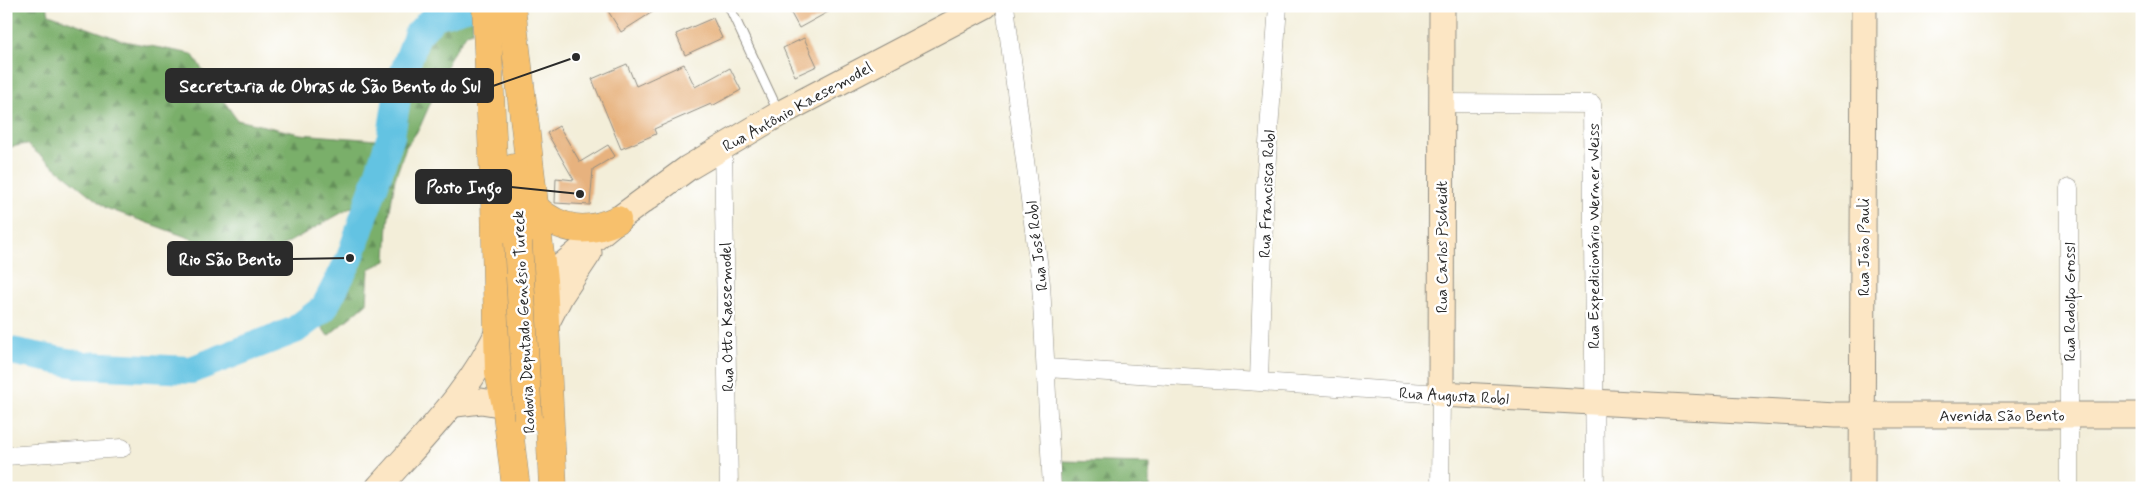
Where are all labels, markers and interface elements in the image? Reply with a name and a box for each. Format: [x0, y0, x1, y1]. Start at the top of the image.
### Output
street label: Rua Antônio Kaesemodel [719, 57, 876, 157]
callout: Secretaria de Obras de São Bento do Sul [166, 69, 493, 102]
text: Secretaria de Obras de São Bento do Sul [179, 75, 481, 99]
street label: Rua Expedicionário Werner Weiss [1584, 123, 1605, 349]
street label: Rua Francisca Robl [1255, 130, 1280, 259]
callout: Posto Ingo [416, 170, 511, 203]
text: Posto Ingo [426, 176, 502, 202]
street label: Rua Carlos Pscheidt [1432, 181, 1453, 313]
street label: Rua João Pauli [1854, 198, 1875, 296]
street label: Rua José Robl [1022, 200, 1053, 292]
street label: Rodovia Deputado Genésio Tureck [508, 210, 541, 434]
callout: Rio São Bento [168, 242, 292, 275]
street label: Rua Otto Kaesemodel [716, 242, 739, 392]
street label: Rua Rodolfo Grossl [2060, 242, 2083, 362]
text: Rio São Bento [179, 248, 281, 272]
street label: Rua Augusta Robl [1398, 383, 1510, 410]
street label: Avenida São Bento [1939, 406, 2065, 427]

